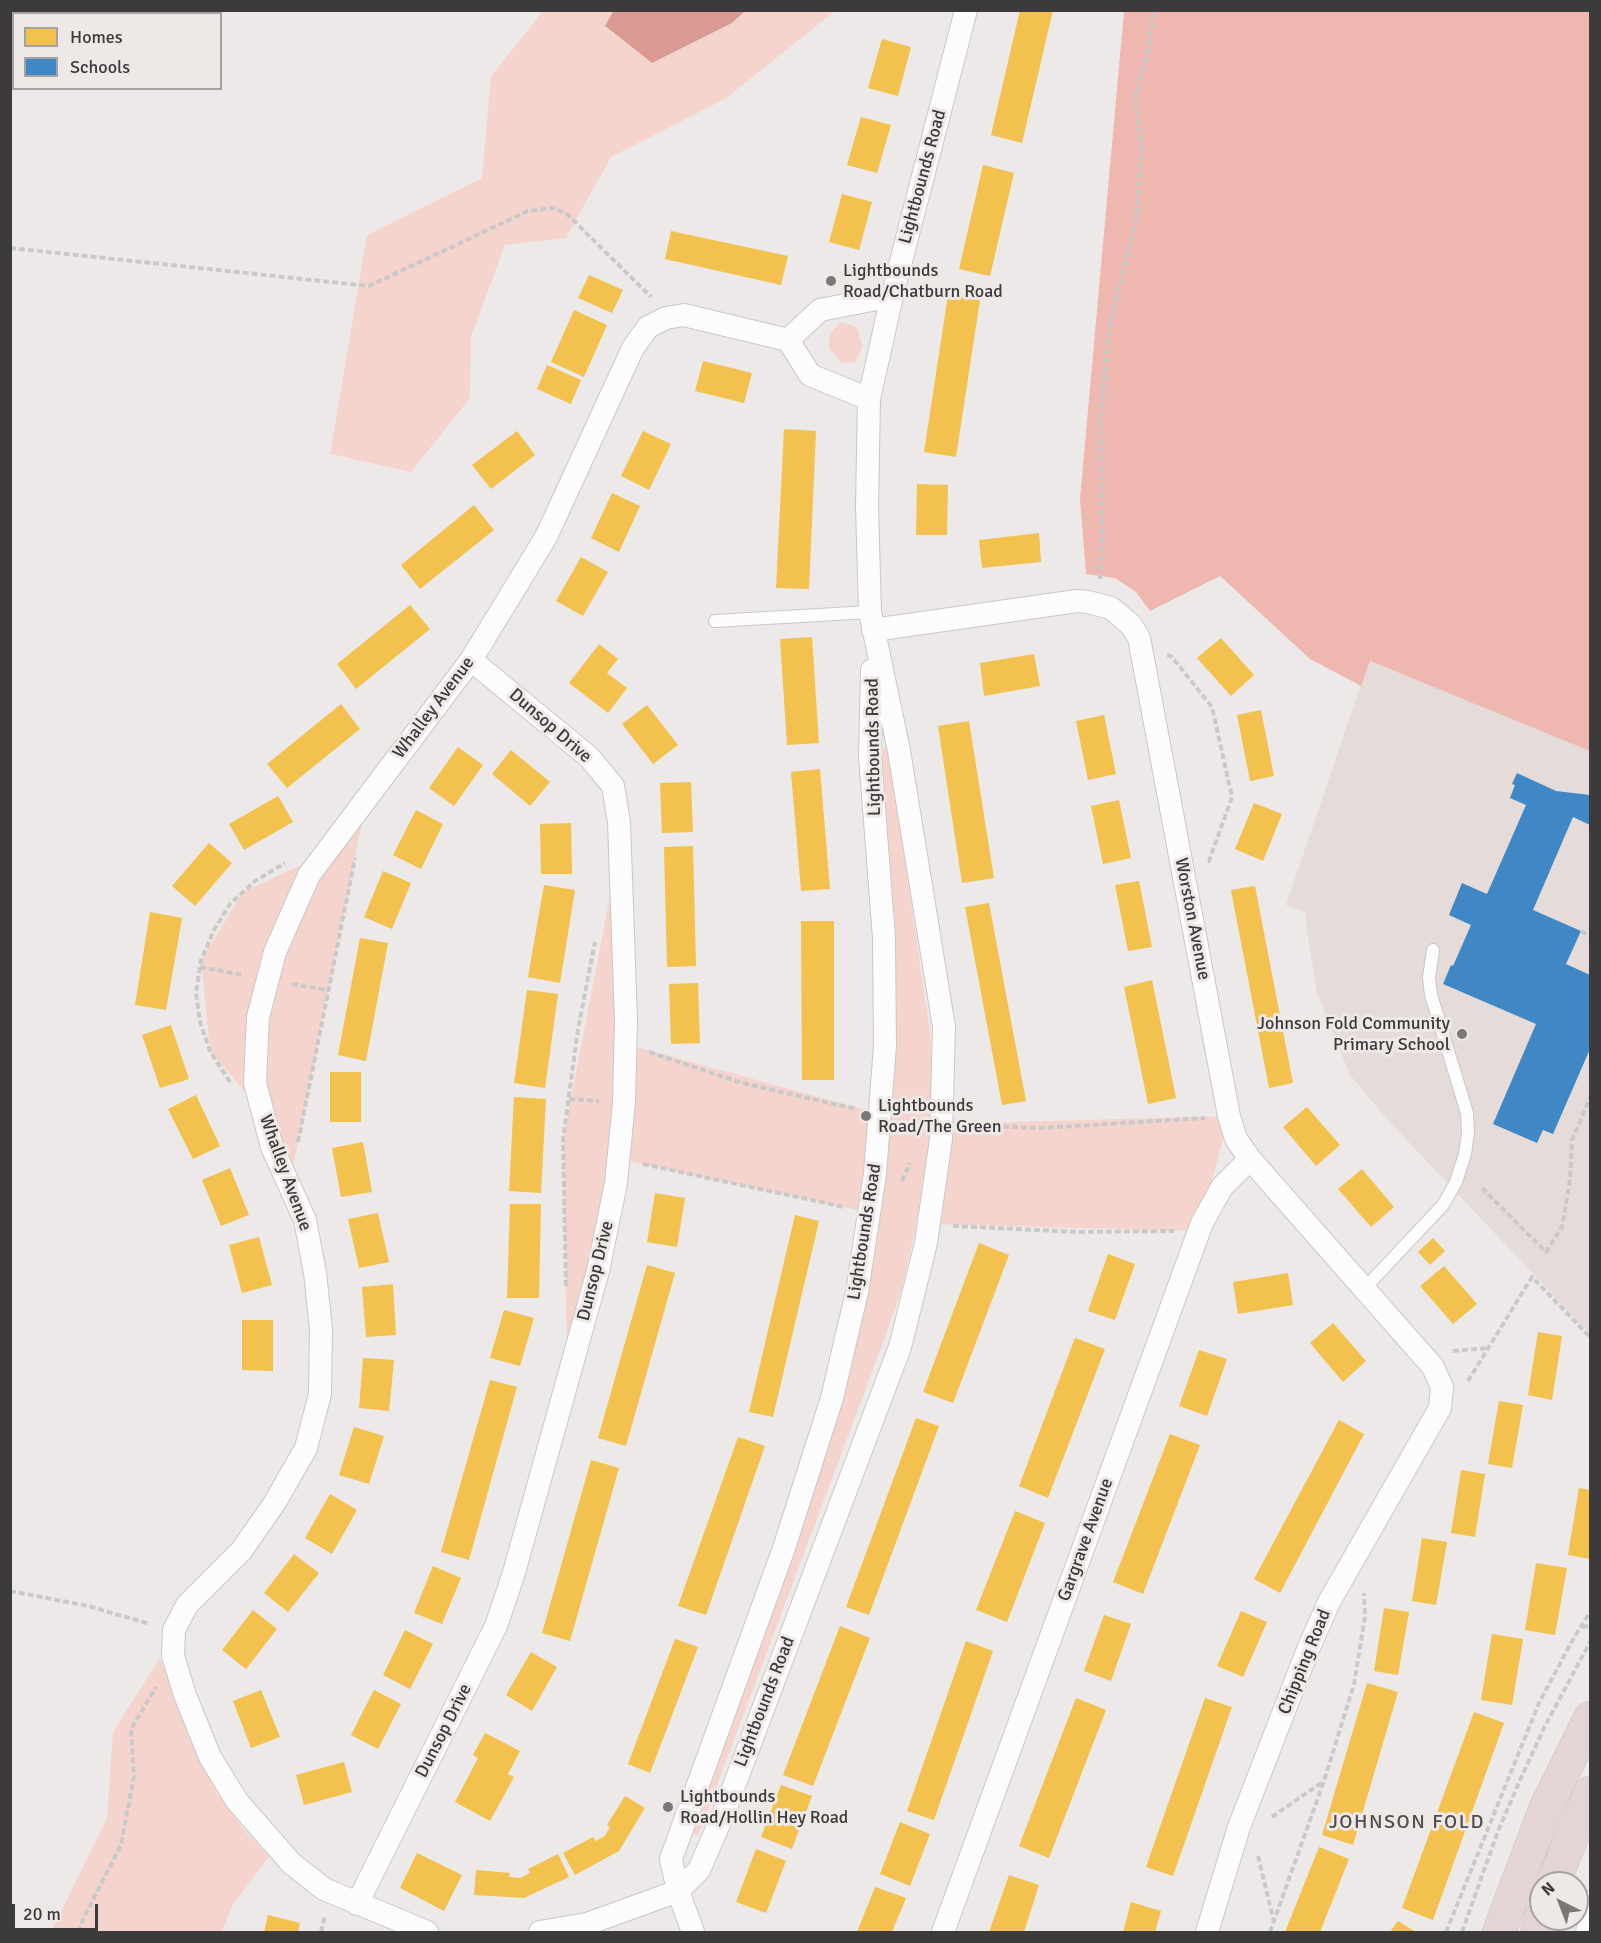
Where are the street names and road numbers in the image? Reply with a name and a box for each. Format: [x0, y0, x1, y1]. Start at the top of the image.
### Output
street label: Lightbounds Road [895, 108, 951, 246]
street label: Whalley Avenue [389, 653, 479, 763]
street label: Lightbounds Road [862, 678, 886, 816]
street label: Dunsop Drive [504, 684, 596, 768]
street label: Worston Avenue [1170, 856, 1214, 982]
street label: Whalley Avenue [254, 1112, 316, 1234]
street label: Lightbounds Road [844, 1162, 886, 1302]
street label: Dunsop Drive [573, 1219, 619, 1323]
street label: Gargrave Avenue [1054, 1476, 1118, 1604]
street label: Chipping Road [1274, 1606, 1336, 1718]
street label: Lightbounds Road [730, 1634, 800, 1770]
street label: Dunsop Drive [411, 1681, 477, 1781]

